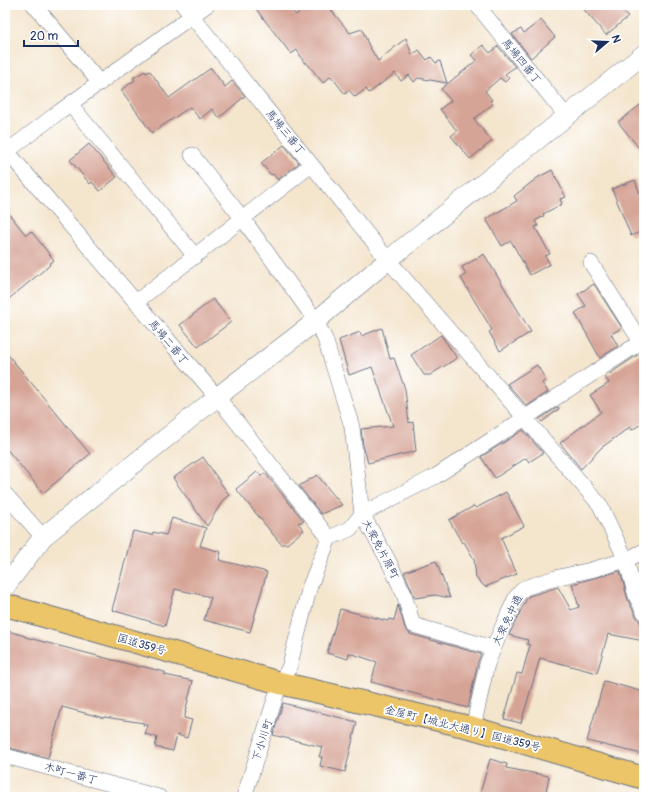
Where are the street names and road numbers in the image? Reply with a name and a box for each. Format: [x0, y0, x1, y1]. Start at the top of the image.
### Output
street label: 馬場四番丁 [499, 36, 544, 87]
street label: 馬場三番丁 [263, 107, 308, 158]
street label: 馬場二番丁 [146, 317, 191, 368]
street label: 大衆免片原町 [359, 517, 402, 581]
street label: 大衆免中通 [490, 593, 525, 648]
street label: 国道359号 [116, 631, 168, 658]
street label: 金屋町【城北大通り】国道359号 [383, 703, 542, 754]
street label: 下小川町 [249, 717, 275, 763]
street label: 木町一番丁 [43, 760, 99, 787]

